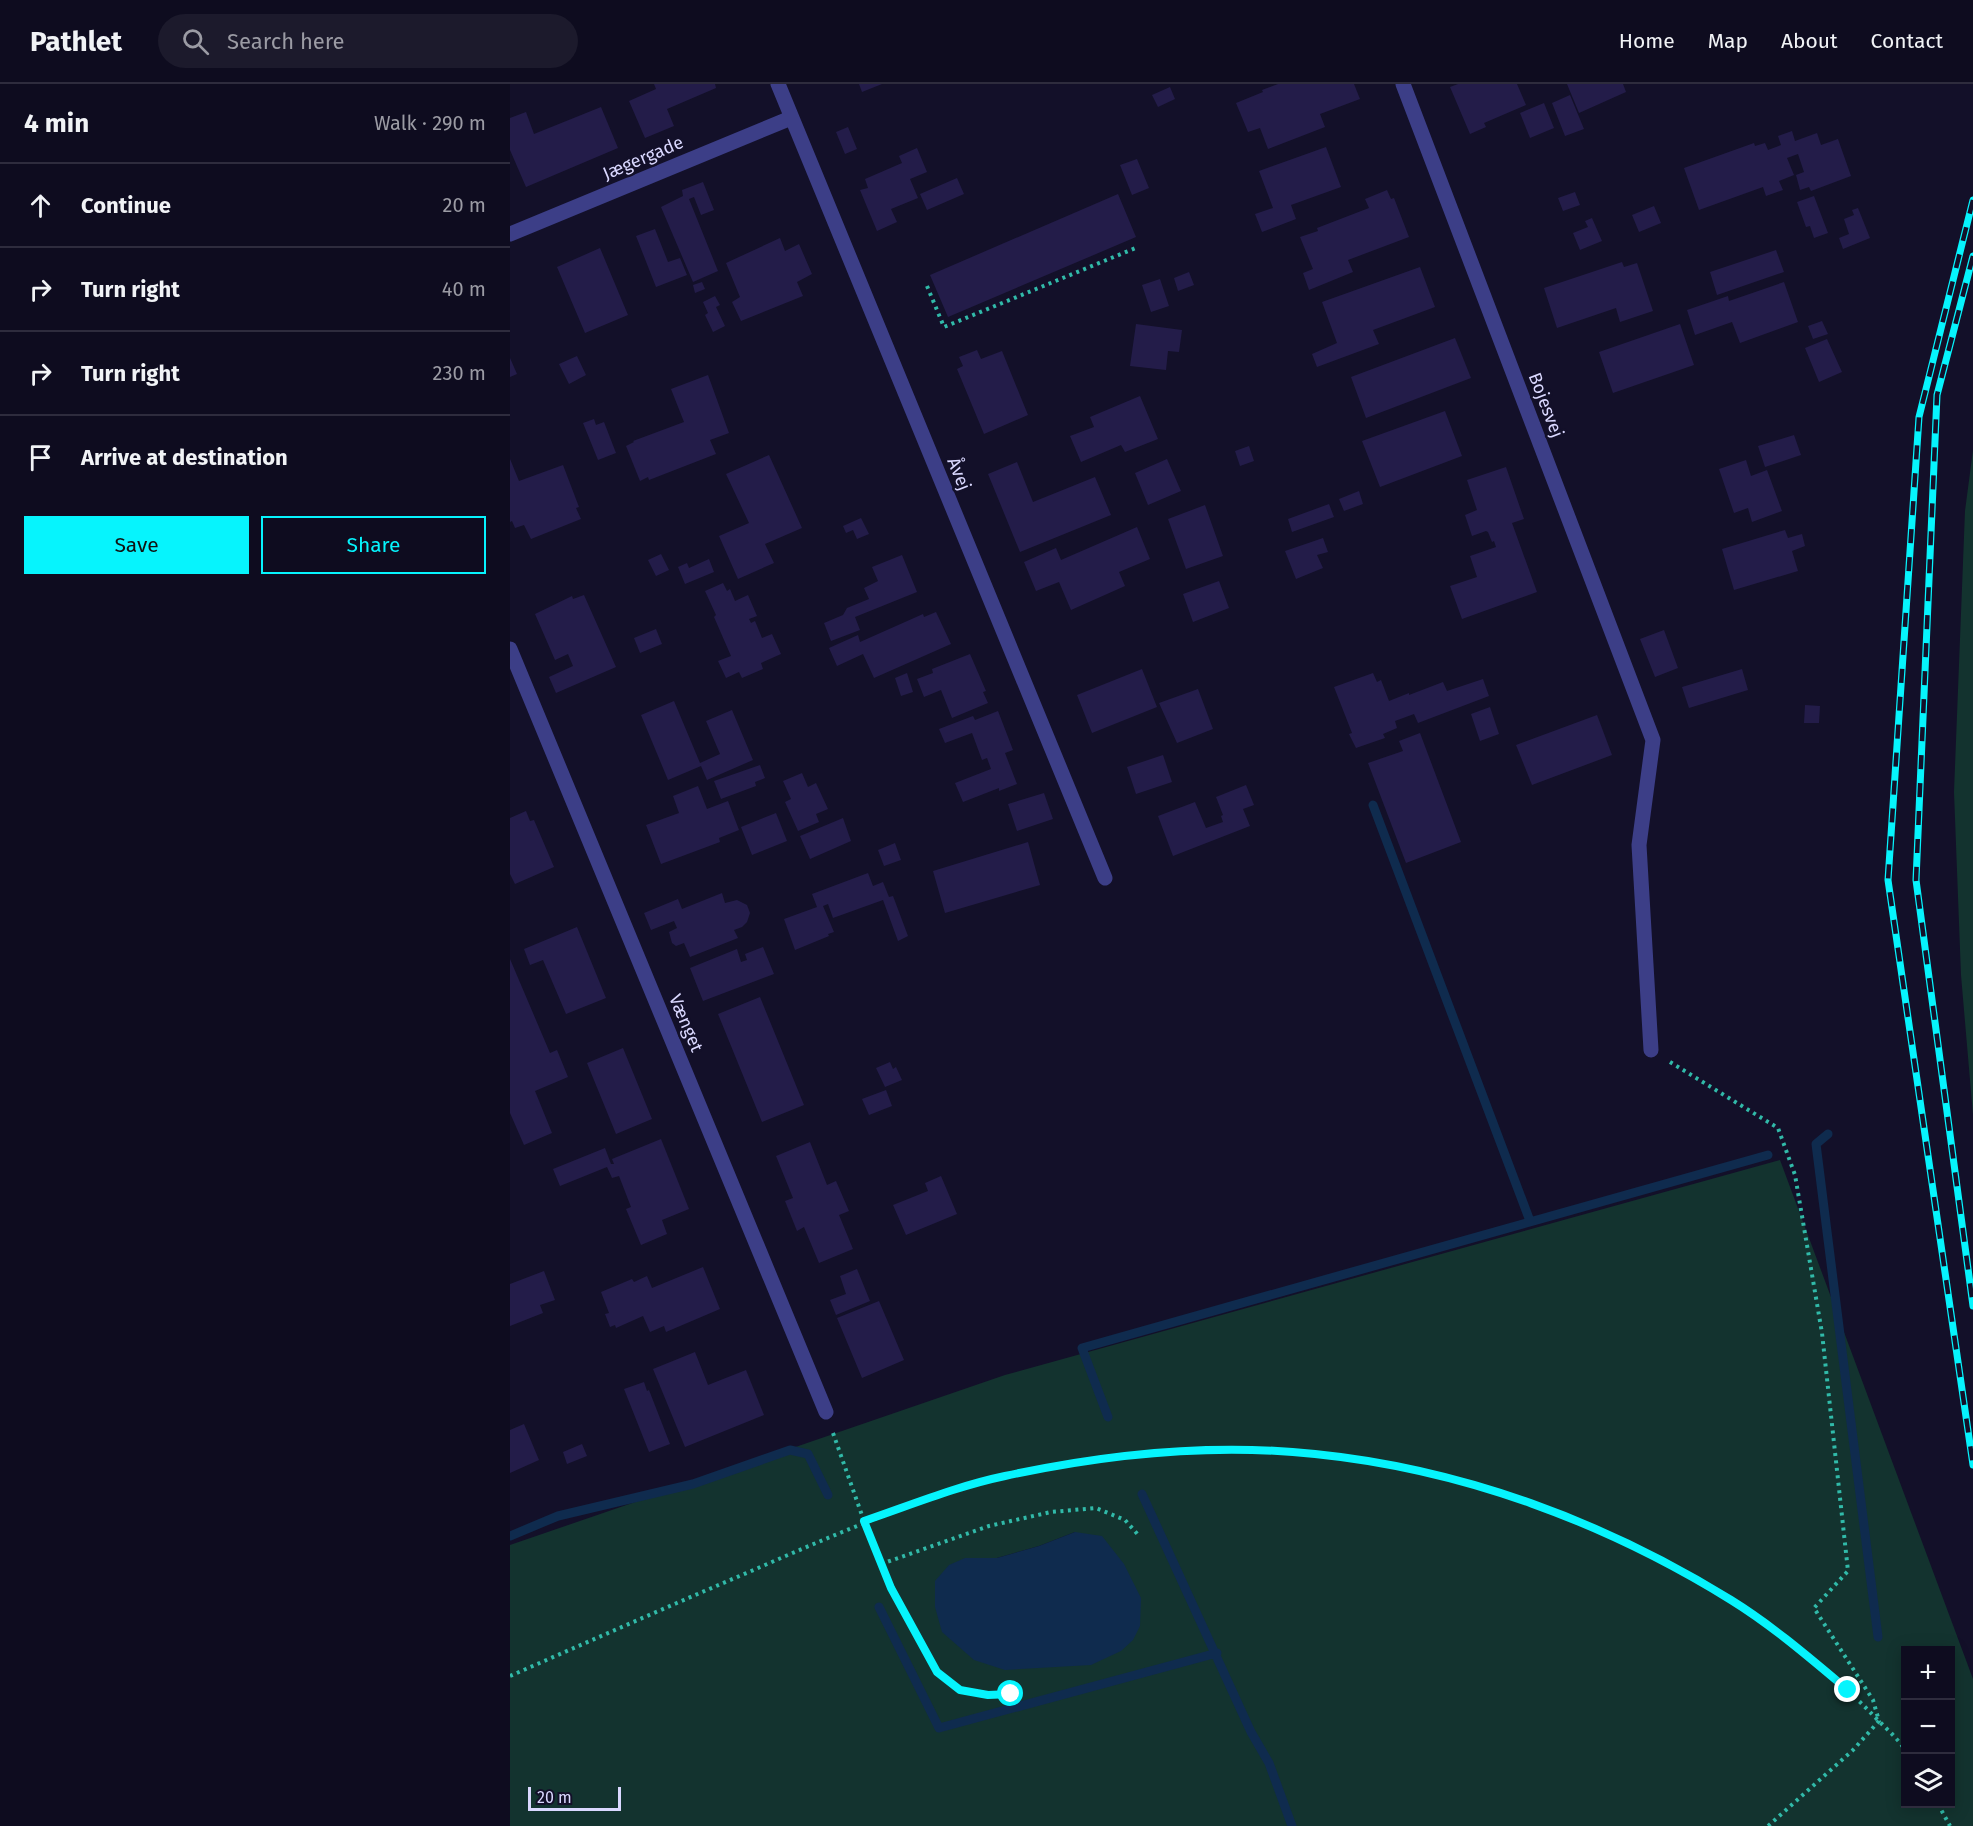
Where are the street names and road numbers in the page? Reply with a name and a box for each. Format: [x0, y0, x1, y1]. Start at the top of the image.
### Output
street label: Jægergade [599, 131, 687, 185]
street label: Bojesvej [1524, 369, 1568, 441]
street label: Åvej [942, 454, 976, 494]
street label: Vænget [664, 991, 708, 1056]

